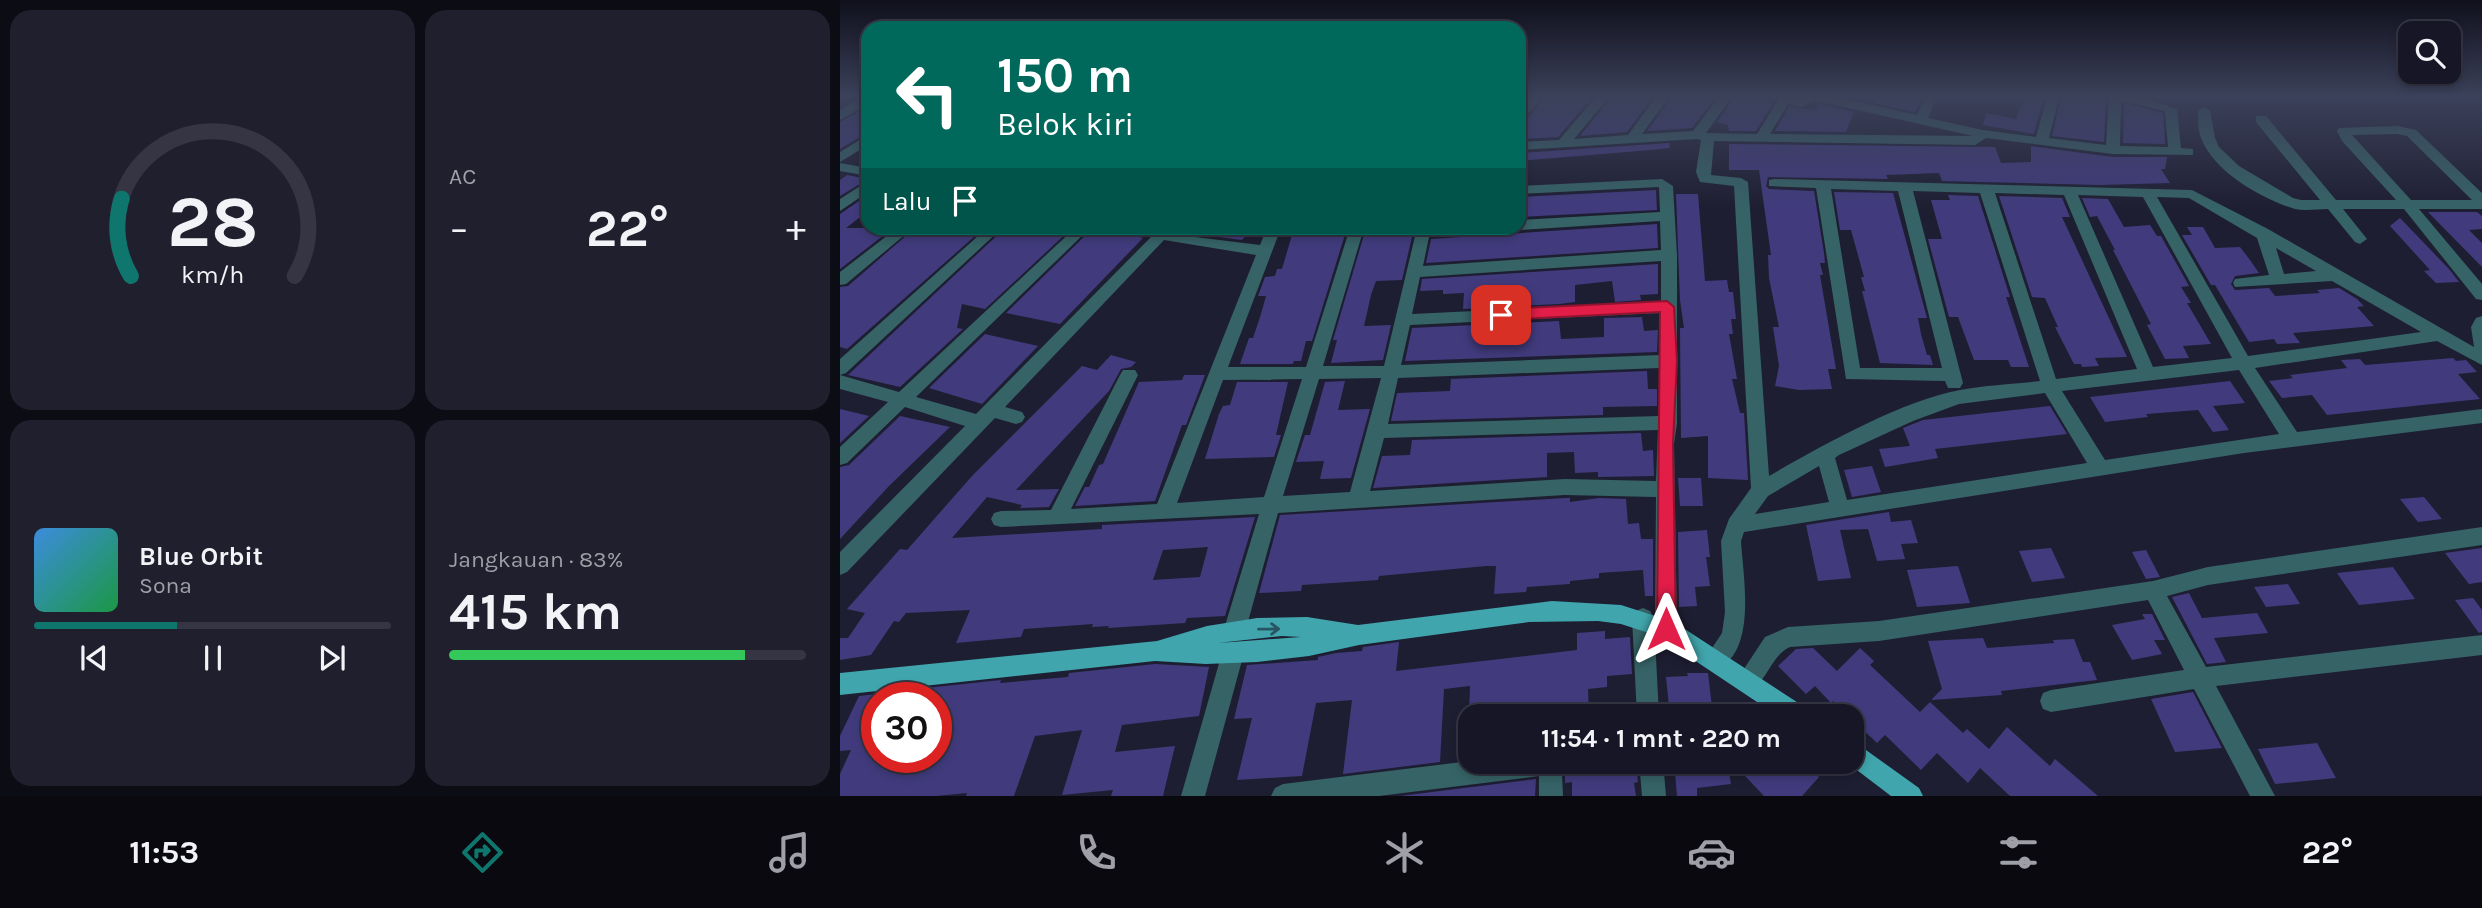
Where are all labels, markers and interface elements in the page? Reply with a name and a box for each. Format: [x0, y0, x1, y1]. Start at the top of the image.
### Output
map controls [2398, 21, 2461, 84]
button: search [2398, 21, 2461, 84]
text: 150 m [997, 47, 1133, 104]
icon: left [882, 49, 973, 140]
text: Belok kiri [997, 106, 1134, 143]
text: AC [449, 163, 476, 190]
text: 28 [167, 179, 258, 264]
icon: arrive [946, 182, 984, 220]
text: Lalu [882, 186, 932, 217]
text: 22° [586, 198, 669, 259]
text: − [449, 206, 469, 251]
text: + [786, 206, 806, 251]
text: km/h [181, 260, 244, 289]
pin [1471, 285, 1531, 345]
icon: arrive [1482, 296, 1520, 334]
text: Blue Orbit [139, 541, 263, 572]
text: Jangkauan · 83% [449, 546, 623, 573]
text: Sona [139, 572, 192, 599]
text: 415 km [449, 581, 622, 642]
position arrow [1629, 592, 1703, 666]
one-way arrow [1257, 622, 1280, 635]
icon: previous [75, 639, 113, 677]
icon: pause [194, 639, 232, 677]
icon: next [313, 639, 351, 677]
speed limit sign: 30 [861, 682, 952, 773]
text: 11:54 · 1 mnt · 220 m [1541, 723, 1781, 754]
icon: directions [458, 828, 507, 877]
icon: music [765, 828, 814, 877]
icon: phone [1072, 828, 1121, 877]
icon: climate [1380, 828, 1429, 877]
icon: car [1687, 828, 1736, 877]
icon: filters [1994, 828, 2043, 877]
text: 11:53 [129, 834, 199, 871]
text: 22° [2302, 834, 2353, 871]

